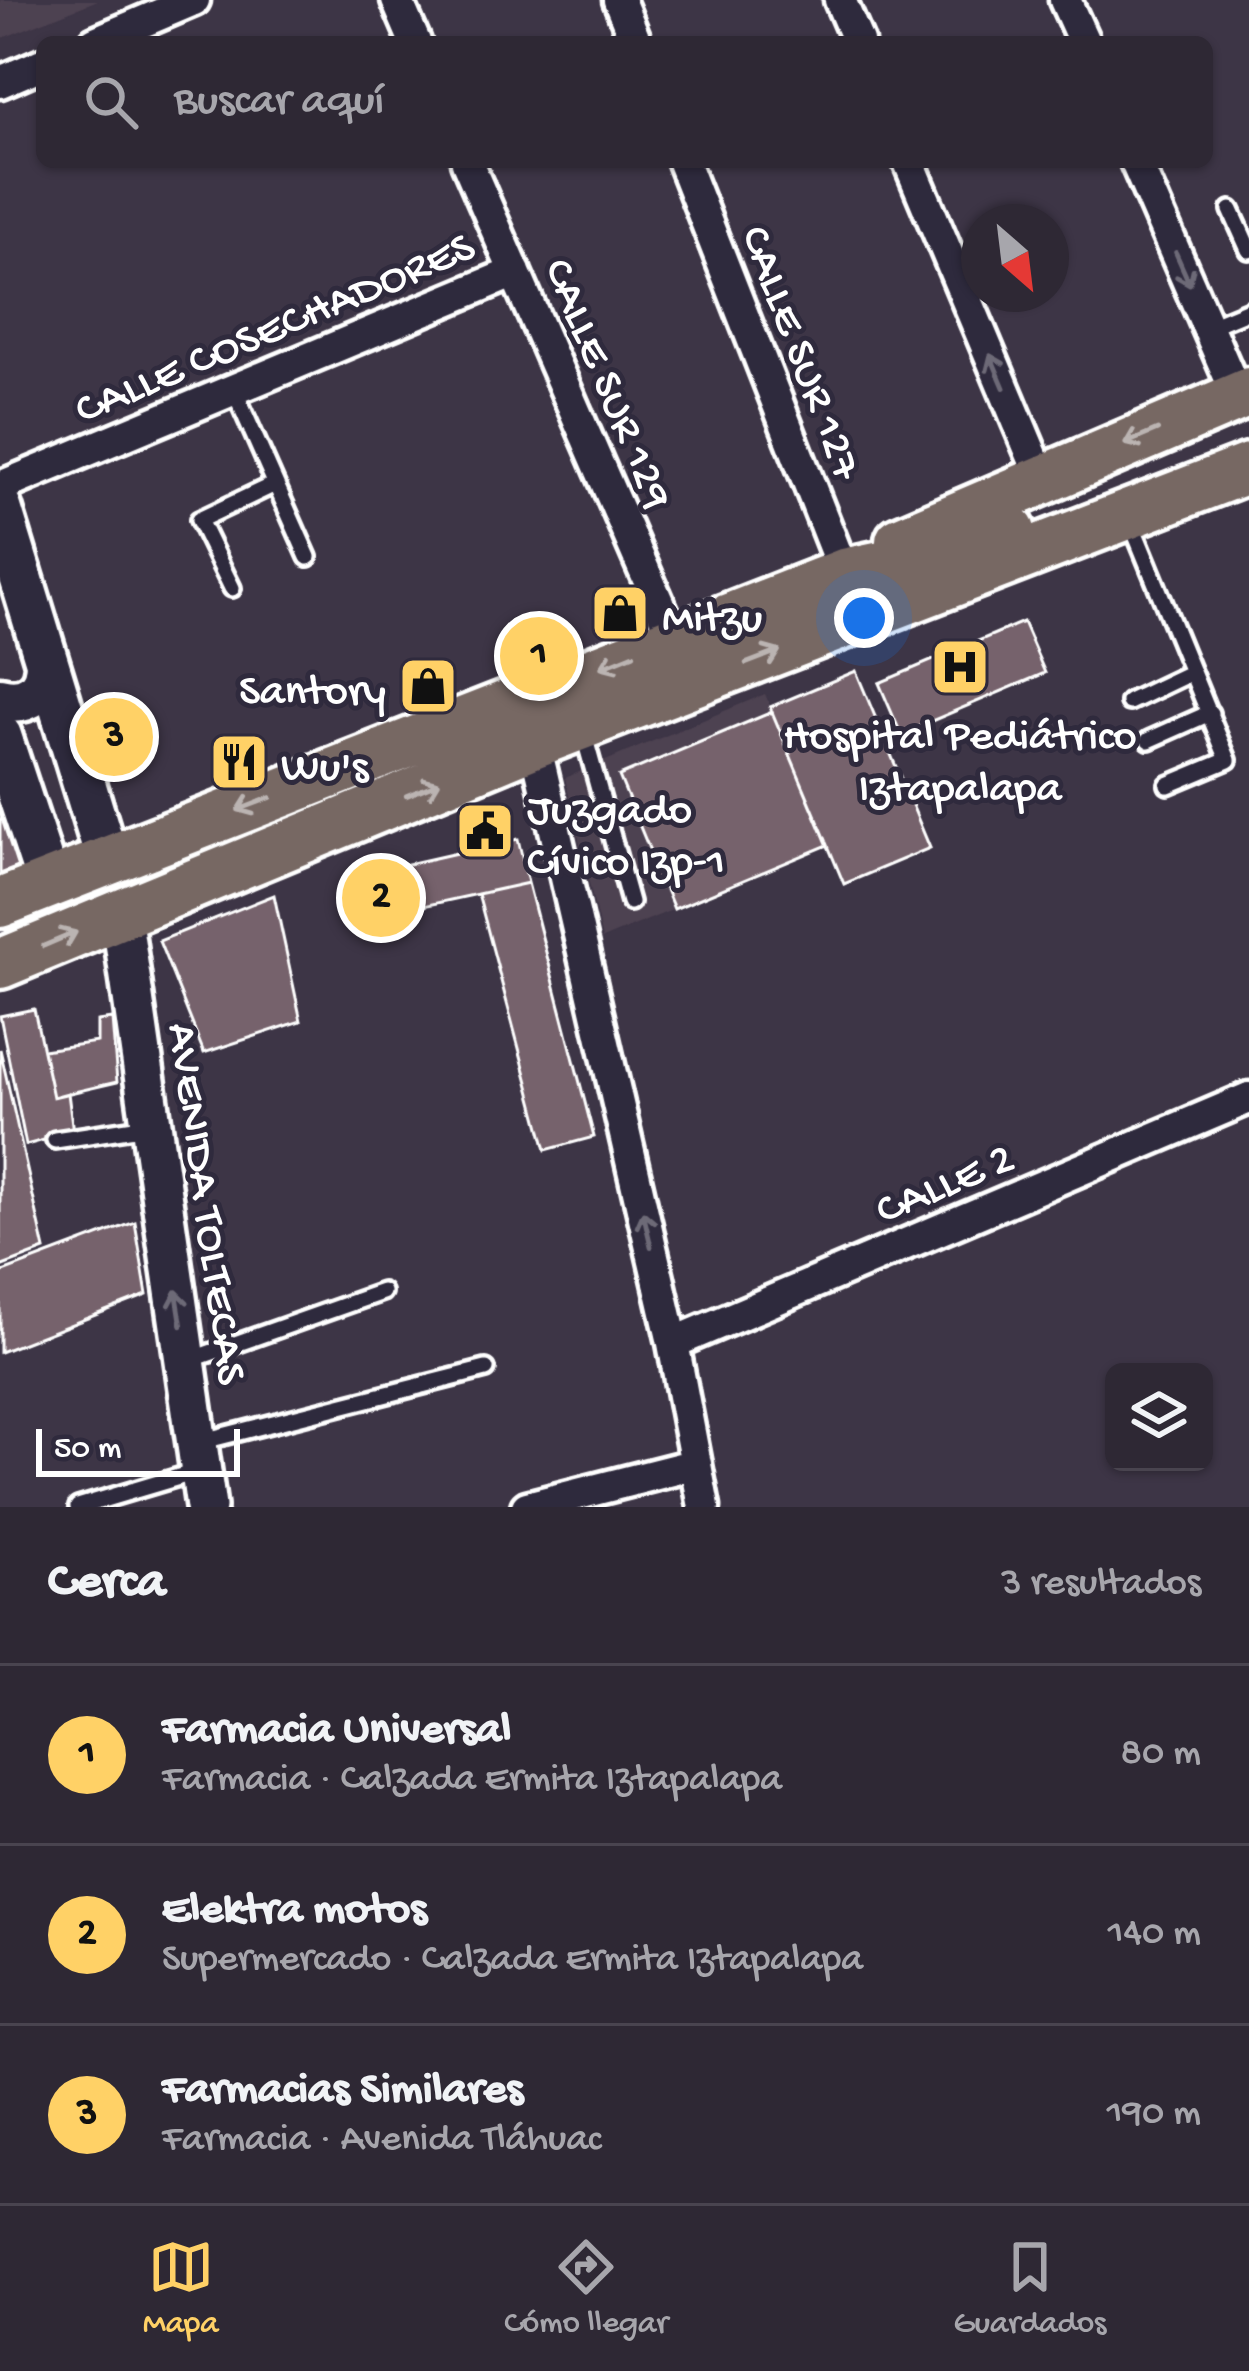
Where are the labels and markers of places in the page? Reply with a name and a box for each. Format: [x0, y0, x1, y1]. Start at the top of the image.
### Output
shop icon: Mitzu [589, 582, 651, 644]
place label: Mitzu [662, 594, 762, 647]
pin: 1 [500, 611, 578, 701]
hospital icon: Hospital Pediátrico Iztapalapa [929, 636, 991, 698]
shop icon: Santory [397, 655, 459, 717]
place label: Santory [239, 667, 386, 720]
pin: 3 [75, 692, 153, 782]
place label: Hospital Pediátrico Iztapalapa [783, 712, 1137, 817]
restaurant icon: Wu's [208, 731, 270, 793]
place label: Wu's [281, 743, 370, 796]
place label: Juzgado Cívico Izp-1 [527, 786, 725, 891]
public building icon: Juzgado Cívico Izp-1 [454, 800, 516, 862]
pin: 2 [342, 853, 420, 943]

